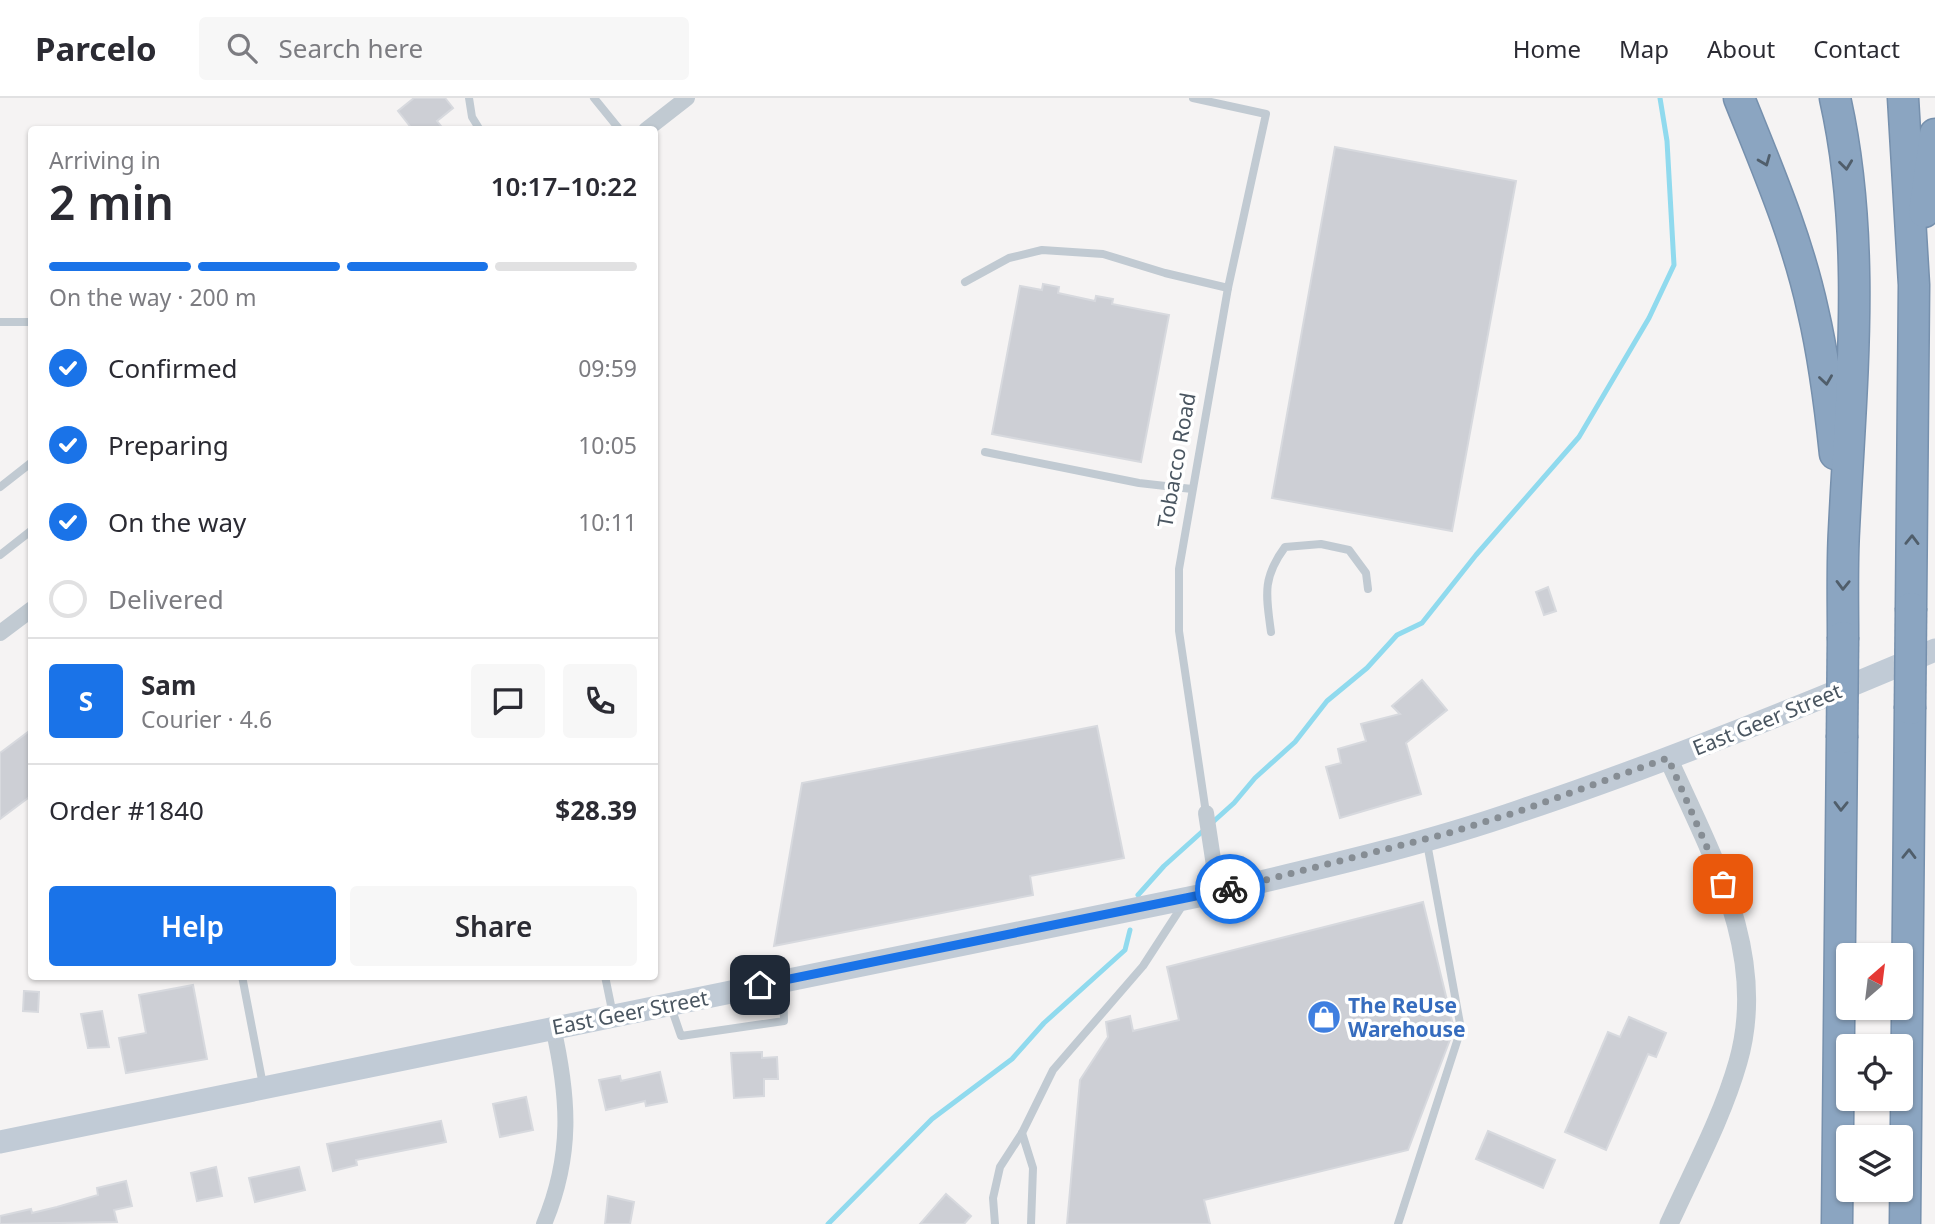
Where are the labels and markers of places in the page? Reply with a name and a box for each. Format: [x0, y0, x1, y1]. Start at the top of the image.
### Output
pin [1693, 854, 1753, 914]
pin [730, 955, 790, 1015]
place label: The ReUse Warehouse [1348, 991, 1465, 1043]
shop icon: The ReUse Warehouse [1305, 998, 1343, 1036]

